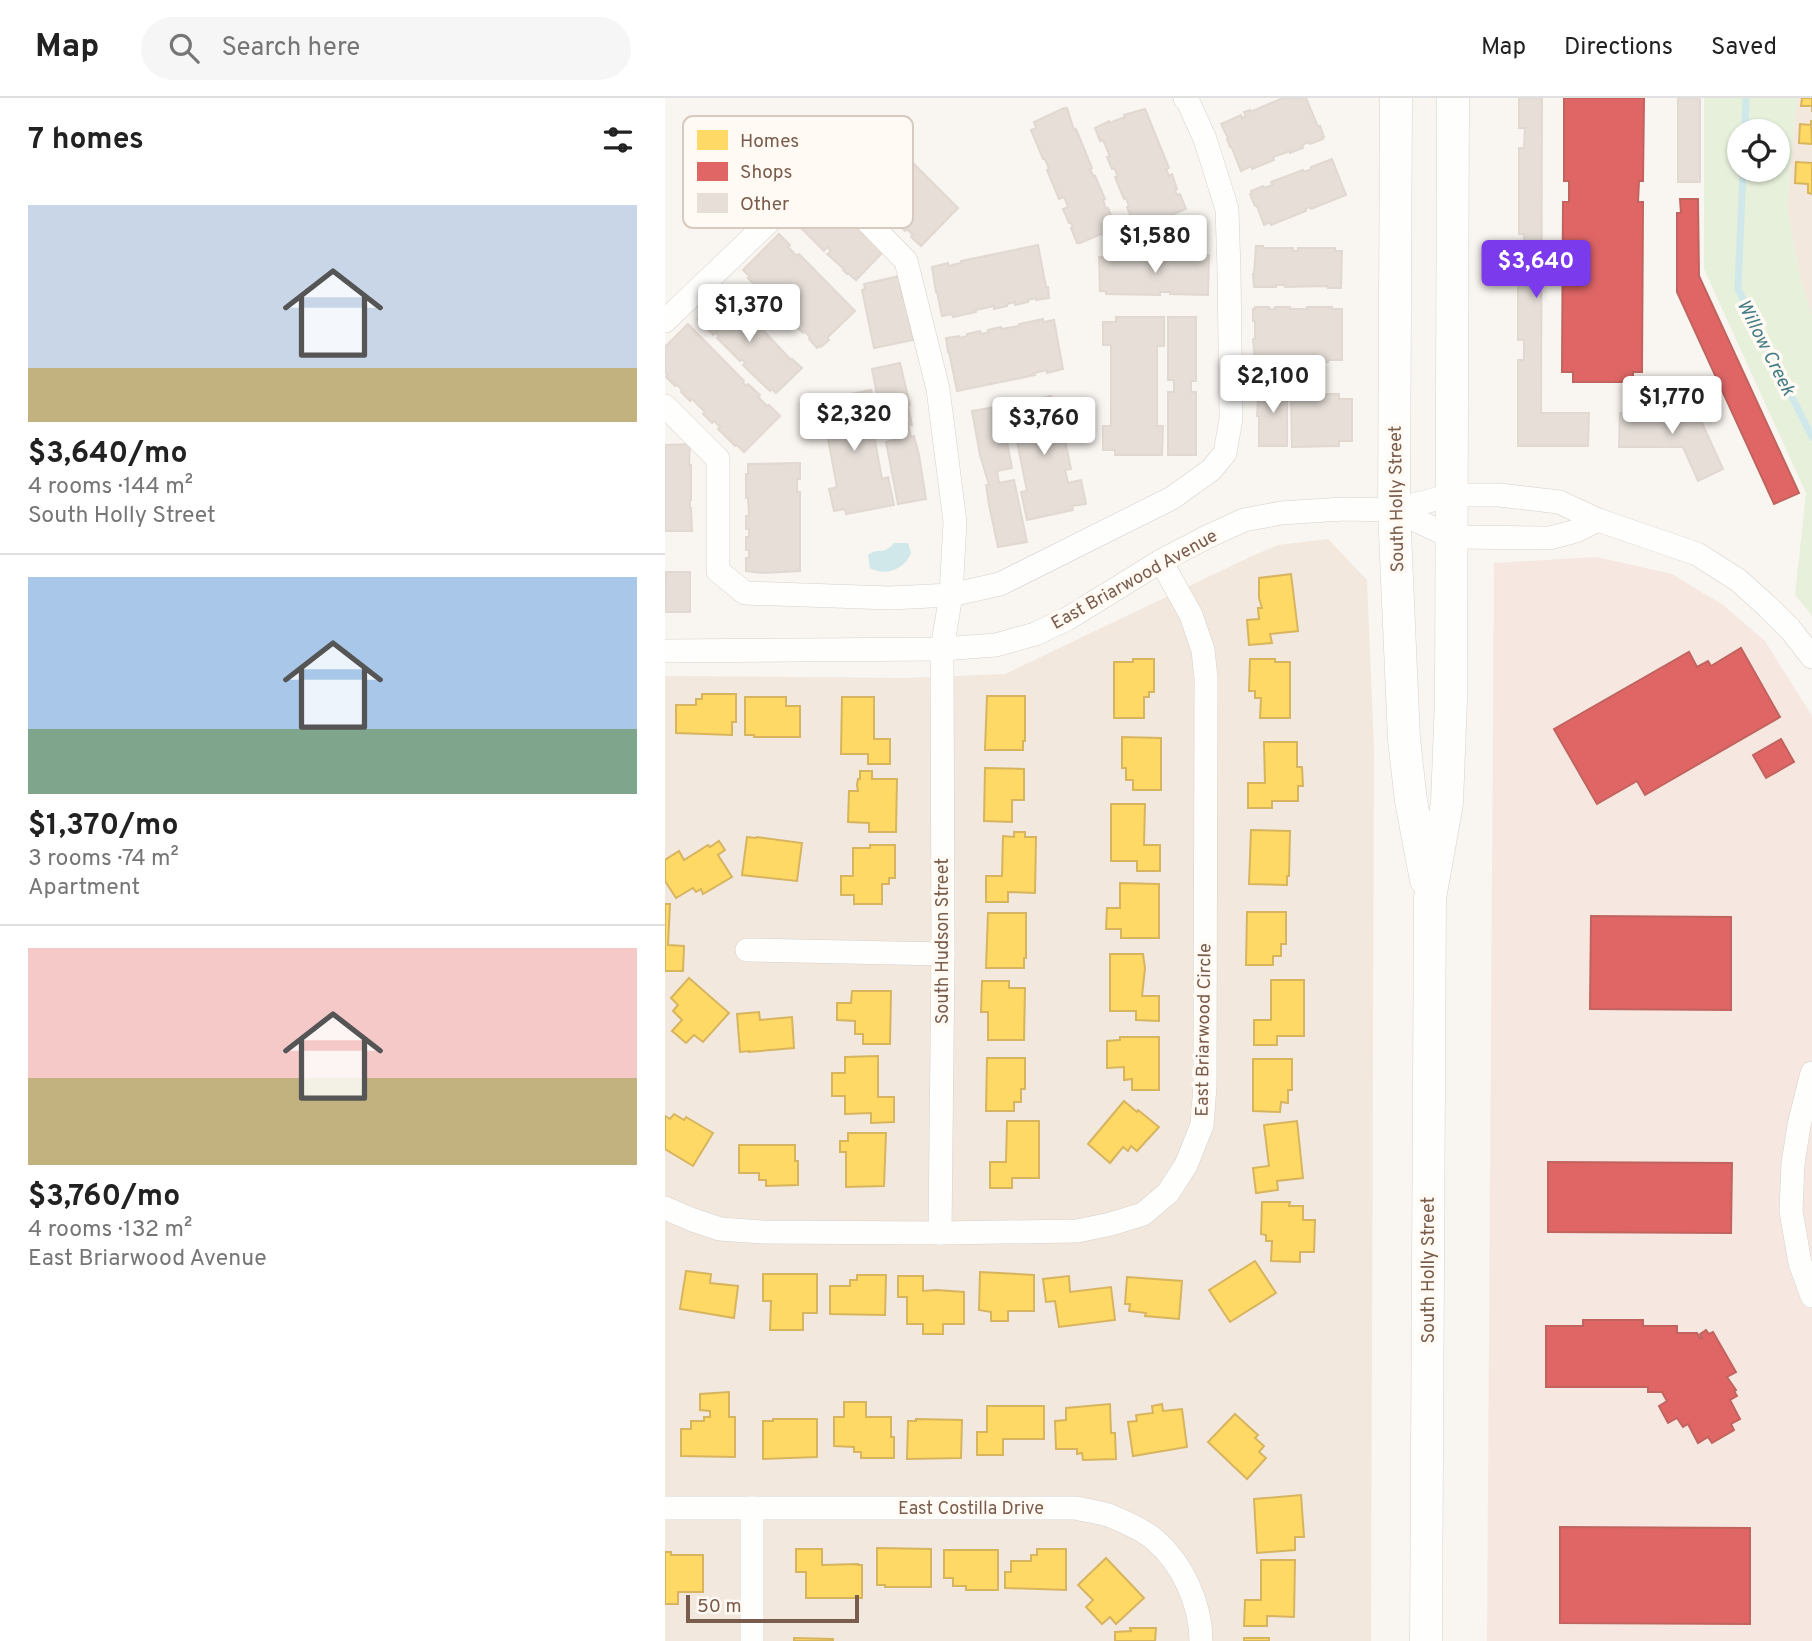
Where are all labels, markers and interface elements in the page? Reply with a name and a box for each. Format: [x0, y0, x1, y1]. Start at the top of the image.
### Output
search box [141, 17, 631, 80]
text: Map [35, 27, 99, 69]
icon: search [165, 29, 203, 67]
text: Search here [221, 32, 360, 65]
text: Map [1481, 33, 1526, 63]
text: Directions [1564, 33, 1673, 63]
text: Saved [1711, 33, 1777, 63]
legend [683, 116, 913, 228]
map controls [1727, 119, 1790, 182]
button: locate [1727, 119, 1790, 182]
icon: filters [599, 121, 637, 159]
text: 7 homes [28, 122, 144, 159]
text: Homes [740, 130, 799, 154]
text: Shops [740, 161, 792, 185]
text: Other [740, 193, 790, 217]
pin: $1,580 [1098, 216, 1212, 275]
text: $1,580 [1119, 223, 1191, 252]
pin: $3,640 [1479, 240, 1593, 300]
text: $3,640 [1498, 248, 1574, 277]
icon: home [270, 250, 396, 376]
pin: $1,370 [692, 285, 806, 344]
text: $1,370 [714, 292, 784, 321]
water label: Willow Creek [1731, 296, 1800, 400]
pin: $2,100 [1216, 356, 1330, 415]
text: $2,100 [1236, 363, 1310, 392]
pin: $1,770 [1615, 376, 1729, 436]
text: $1,770 [1639, 384, 1705, 413]
pin: $2,320 [797, 394, 911, 453]
pin: $3,760 [987, 398, 1101, 457]
text: $2,320 [816, 401, 892, 430]
text: $3,760 [1008, 405, 1080, 434]
street label: South Holly Street [1385, 425, 1410, 573]
text: $3,640/mo [28, 436, 187, 473]
text: 4 rooms · 144 m² [28, 473, 193, 502]
text: South Holly Street [28, 502, 216, 531]
street label: East Briarwood Avenue [1048, 525, 1222, 636]
icon: home [270, 622, 396, 748]
text: $1,370/mo [28, 808, 178, 845]
text: 3 rooms · 74 m² [28, 845, 179, 874]
street label: South Hudson Street [932, 858, 955, 1024]
text: Apartment [28, 874, 140, 903]
street label: East Briarwood Circle [1191, 943, 1218, 1117]
icon: home [270, 993, 396, 1119]
text: $3,760/mo [28, 1179, 180, 1216]
street label: South Holly Street [1418, 1197, 1441, 1343]
text: 4 rooms · 132 m² [28, 1216, 192, 1245]
text: East Briarwood Avenue [28, 1245, 267, 1274]
street label: East Costilla Drive [898, 1498, 1044, 1521]
scale bar [686, 1592, 859, 1624]
text: 50 m [697, 1595, 742, 1619]

